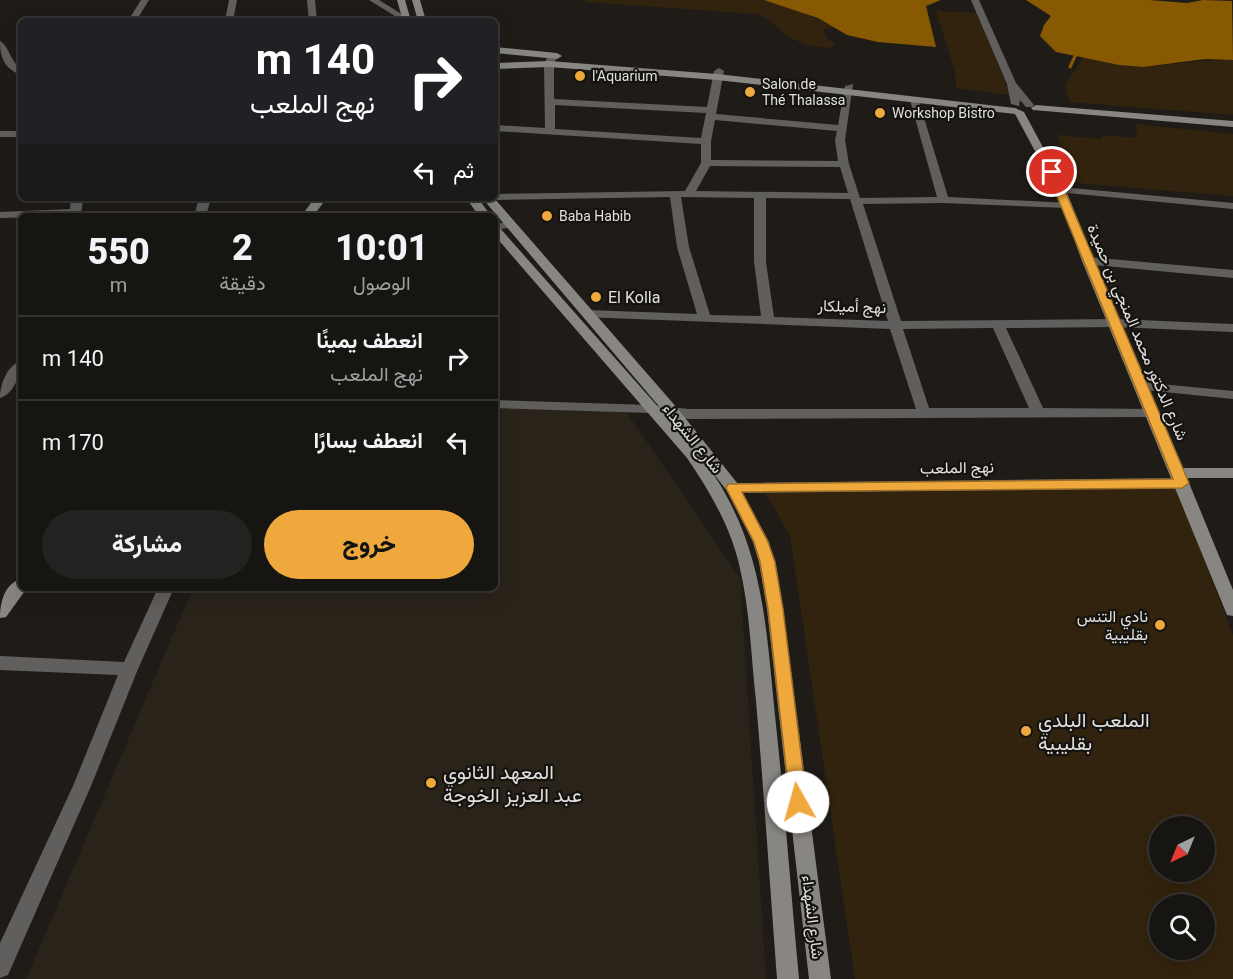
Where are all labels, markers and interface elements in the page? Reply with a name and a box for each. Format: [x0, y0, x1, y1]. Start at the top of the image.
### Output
text: 140 m [256, 35, 375, 84]
icon: right [396, 42, 474, 120]
place label: l'Aquarium [592, 68, 658, 84]
marker: l'Aquarium [573, 69, 587, 83]
place label: Salon de Thé Thalassa [762, 76, 845, 108]
marker: Salon de Thé Thalassa [743, 85, 757, 99]
text: نهج الملعب [250, 88, 375, 120]
place label: Workshop Bistro [892, 105, 995, 121]
marker: Workshop Bistro [873, 106, 887, 120]
pin [1026, 146, 1077, 197]
icon: arrive [1035, 155, 1068, 188]
icon: left [408, 156, 441, 189]
text: ثم [453, 158, 474, 183]
place label: Baba Habib [559, 208, 631, 224]
marker: Baba Habib [540, 209, 554, 223]
street label: شارع الدكتور محمد المنجي بن حميدة [1080, 221, 1192, 445]
text: 2 [232, 227, 253, 269]
text: 10:01 [335, 227, 429, 269]
text: 550 [88, 231, 150, 273]
text: دقيقة [219, 271, 266, 295]
text: الوصول [353, 271, 411, 295]
text: m [110, 273, 127, 297]
place label: El Kolla [608, 288, 660, 307]
marker: El Kolla [589, 290, 603, 304]
street label: نهج أميلكار [816, 296, 887, 319]
text: انعطف يمينًا [316, 328, 423, 353]
icon: right [441, 342, 474, 375]
text: 140 m [42, 346, 104, 371]
text: نهج الملعب [330, 362, 423, 386]
street label: شارع الشهداء [657, 399, 727, 478]
icon: left [441, 426, 474, 459]
text: انعطف يسارًا [313, 428, 423, 453]
text: 170 m [42, 430, 104, 455]
street label: نهج الملعب [920, 457, 994, 480]
button: مشاركة [42, 510, 252, 579]
button: خروج [264, 510, 474, 579]
place label: نادي التنس بقليبية [1077, 607, 1148, 644]
marker: نادي التنس بقليبية [1153, 618, 1167, 632]
place label: الملعب البلدي بقليبية [1038, 708, 1150, 755]
marker: الملعب البلدي بقليبية [1019, 724, 1033, 738]
place label: المعهد الثانوي عبد العزيز الخوجة [443, 760, 582, 808]
position arrow [766, 770, 830, 834]
marker: المعهد الثانوي عبد العزيز الخوجة [424, 776, 438, 790]
north arrow [1149, 816, 1215, 882]
map controls [1149, 816, 1215, 960]
street label: شارع الشهداء [796, 874, 827, 960]
button: search [1149, 894, 1215, 960]

